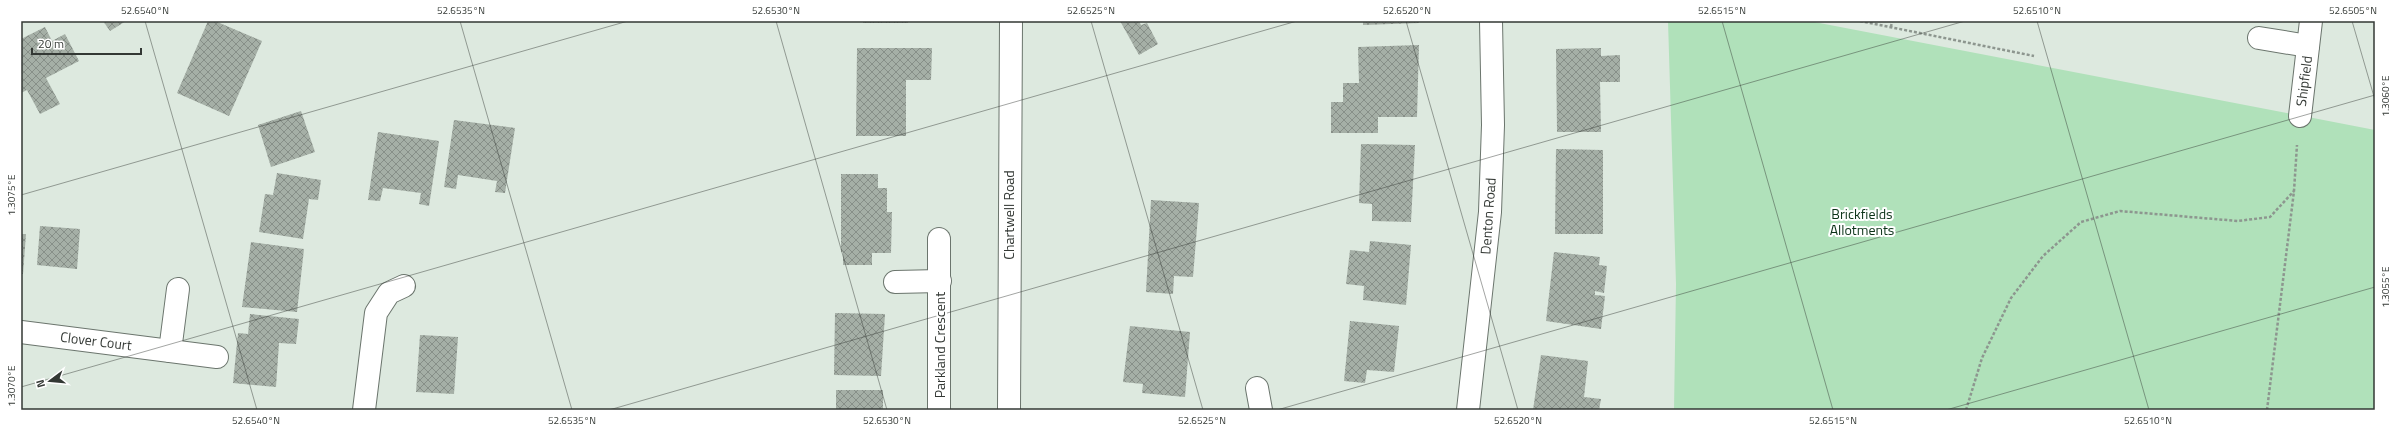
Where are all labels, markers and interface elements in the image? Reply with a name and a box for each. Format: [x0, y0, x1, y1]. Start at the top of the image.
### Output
text: 52.6540°N [121, 3, 169, 18]
text: 52.6535°N [437, 3, 485, 18]
text: 52.6530°N [752, 3, 800, 18]
text: 52.6525°N [1067, 3, 1115, 18]
text: 52.6520°N [1383, 3, 1431, 18]
text: 52.6515°N [1698, 3, 1746, 18]
text: 52.6510°N [2013, 3, 2061, 18]
text: 52.6505°N [2329, 3, 2377, 18]
scale bar [32, 30, 141, 56]
text: 20 m [38, 34, 64, 53]
street label: Shipfield [2290, 54, 2317, 108]
text: 1.3060°E [2378, 75, 2393, 117]
street label: Chartwell Road [998, 170, 1019, 260]
text: 1.3075°E [4, 174, 19, 216]
street label: Denton Road [1474, 177, 1501, 255]
park label: Brickfields Allotments [1830, 203, 1894, 240]
text: 1.3055°E [2378, 266, 2393, 308]
street label: Parkland Crescent [929, 292, 950, 398]
street label: Clover Court [59, 326, 133, 355]
north arrow [30, 361, 70, 401]
text: 1.3070°E [4, 365, 19, 407]
text: N [32, 378, 49, 390]
text: 52.6540°N [232, 413, 280, 428]
text: 52.6535°N [548, 413, 596, 428]
text: 52.6530°N [863, 413, 911, 428]
text: 52.6525°N [1178, 413, 1226, 428]
text: 52.6520°N [1494, 413, 1542, 428]
text: 52.6515°N [1809, 413, 1857, 428]
text: 52.6510°N [2124, 413, 2172, 428]

